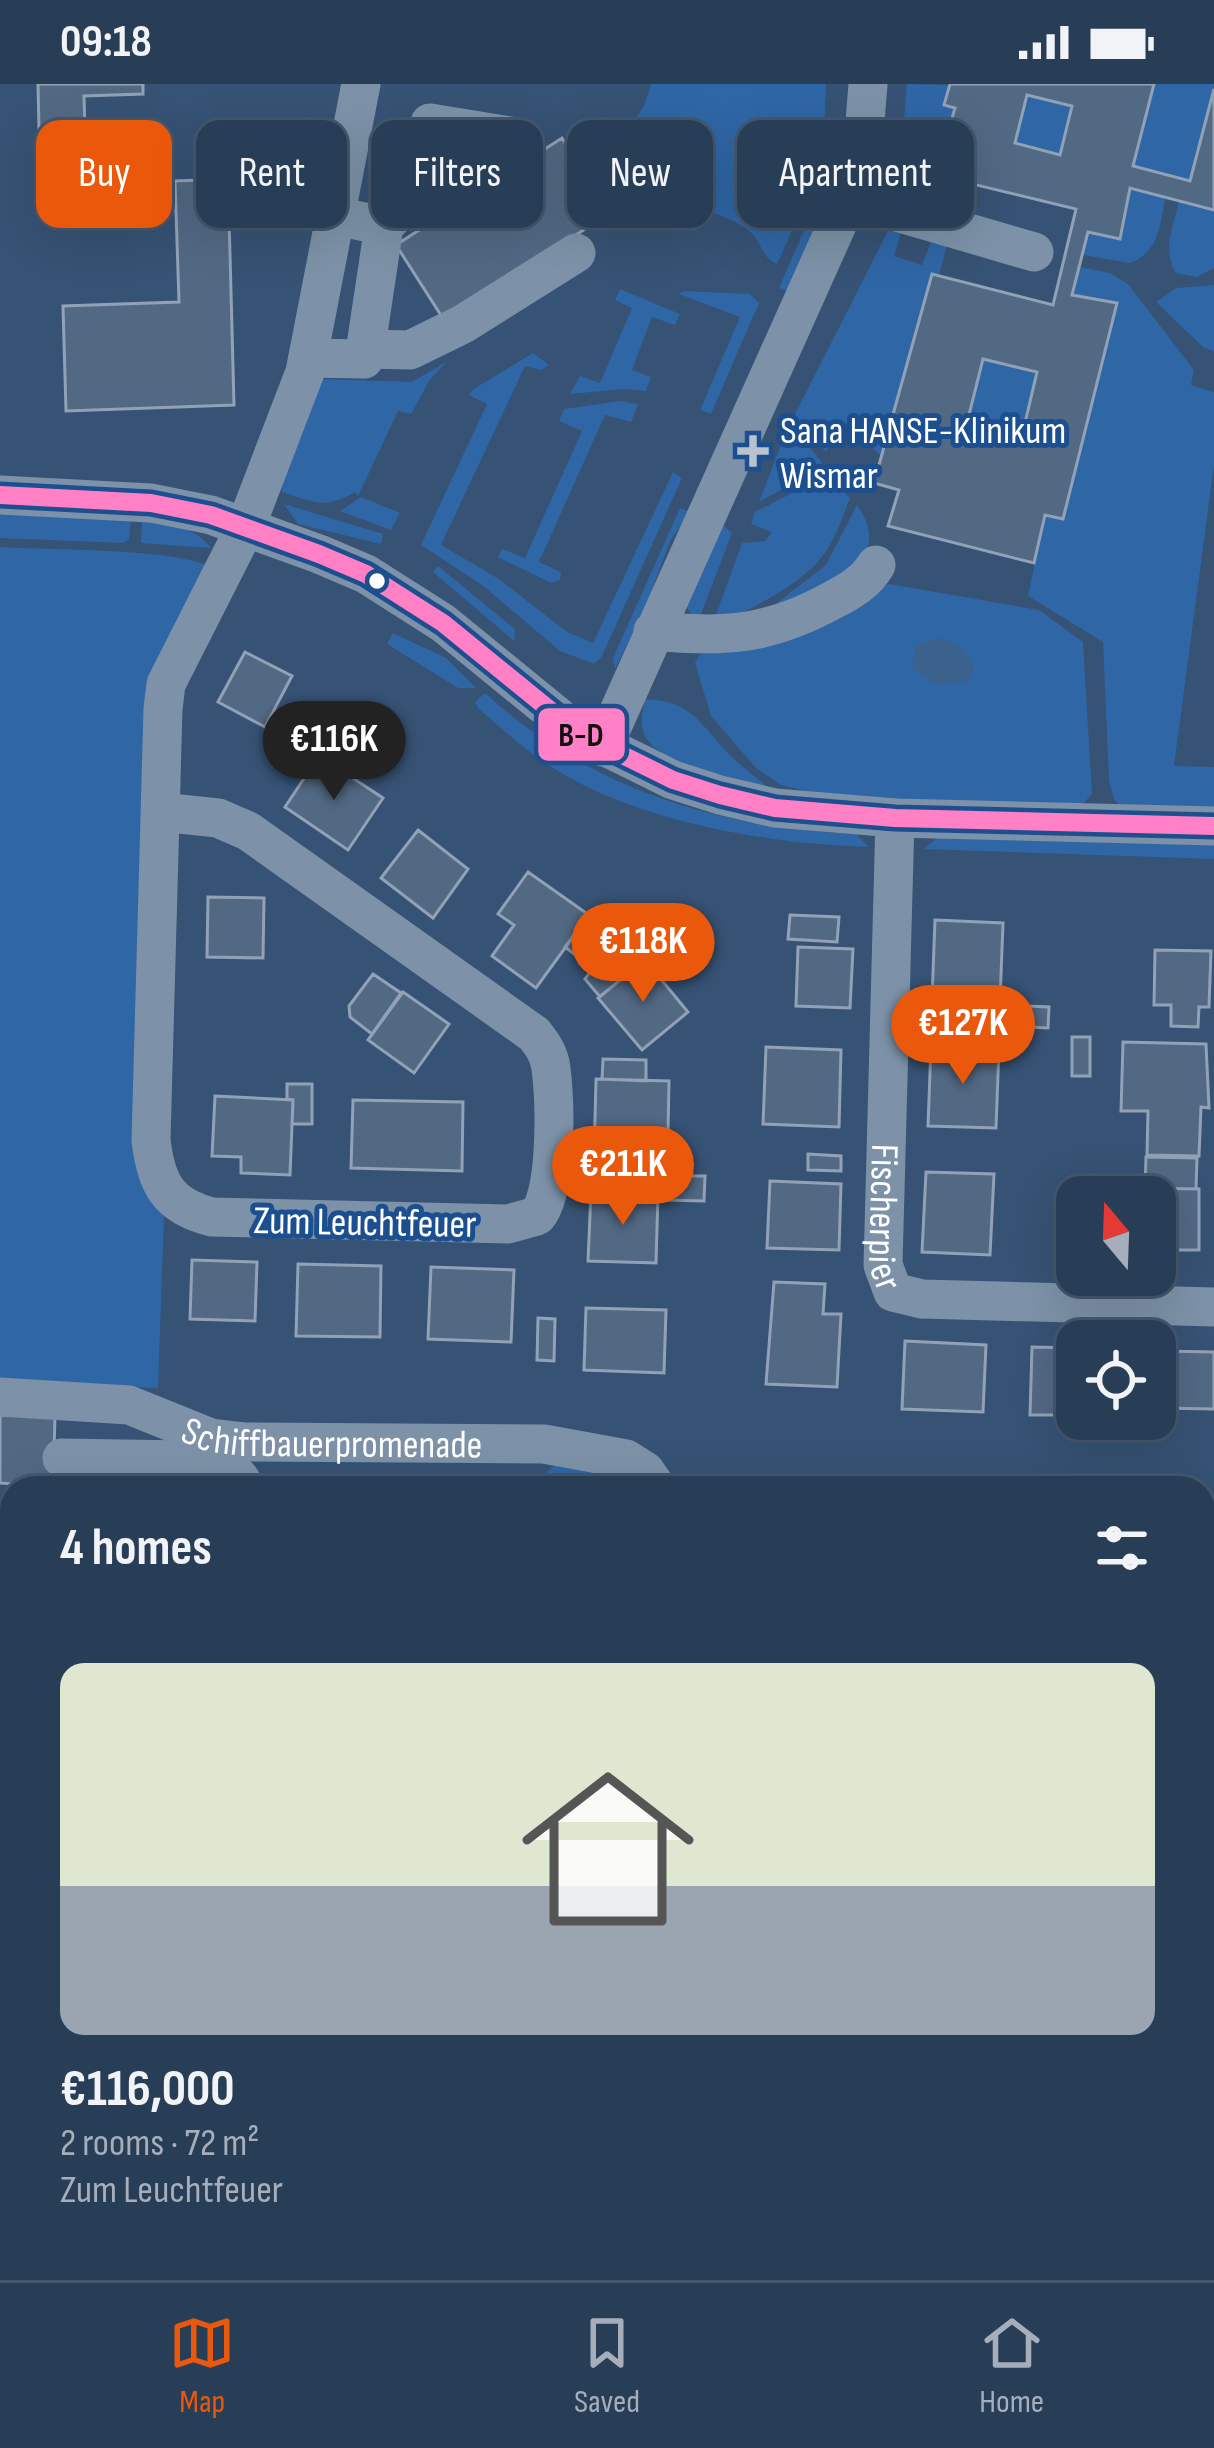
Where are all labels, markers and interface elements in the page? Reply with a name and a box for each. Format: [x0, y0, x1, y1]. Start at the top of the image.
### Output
text: 09:18 [60, 15, 152, 70]
chip: Buy [36, 120, 172, 228]
chip: Rent [196, 120, 347, 228]
chip: Filters [371, 120, 543, 228]
chip: New [567, 120, 713, 228]
chip: Apartment [737, 120, 974, 228]
place label: Sana HANSE-Klinikum Wismar [780, 408, 1066, 500]
marker: Sana HANSE-Klinikum Wismar [737, 435, 769, 467]
unlabelled marker [366, 570, 388, 592]
pin: €116K [250, 701, 418, 803]
line badge: B-D [536, 706, 627, 763]
text: €116K [290, 716, 378, 763]
text: B-D [558, 716, 604, 756]
pin: €118K [559, 903, 727, 1005]
text: €118K [599, 918, 687, 965]
pin: €127K [879, 985, 1047, 1087]
text: €127K [918, 1000, 1008, 1047]
pin: €211K [539, 1126, 707, 1228]
text: €211K [579, 1141, 667, 1188]
street label: Fischerpier [857, 1143, 911, 1297]
north arrow [1056, 1176, 1176, 1296]
map controls [1056, 1176, 1176, 1440]
street label: Zum Leuchtfeuer [253, 1198, 477, 1249]
button: locate [1056, 1320, 1176, 1440]
street label: Schiffbauerpromenade [175, 1408, 482, 1470]
icon: filters [1089, 1515, 1155, 1581]
text: 4 homes [60, 1518, 212, 1579]
icon: home [500, 1741, 716, 1957]
text: €116,000 [60, 2059, 234, 2120]
text: 2 rooms · 72 m² [60, 2120, 259, 2167]
text: Zum Leuchtfeuer [60, 2167, 283, 2214]
tab: Map [169, 2310, 235, 2422]
tab: Saved [574, 2310, 640, 2422]
tab: Home [979, 2310, 1045, 2422]

